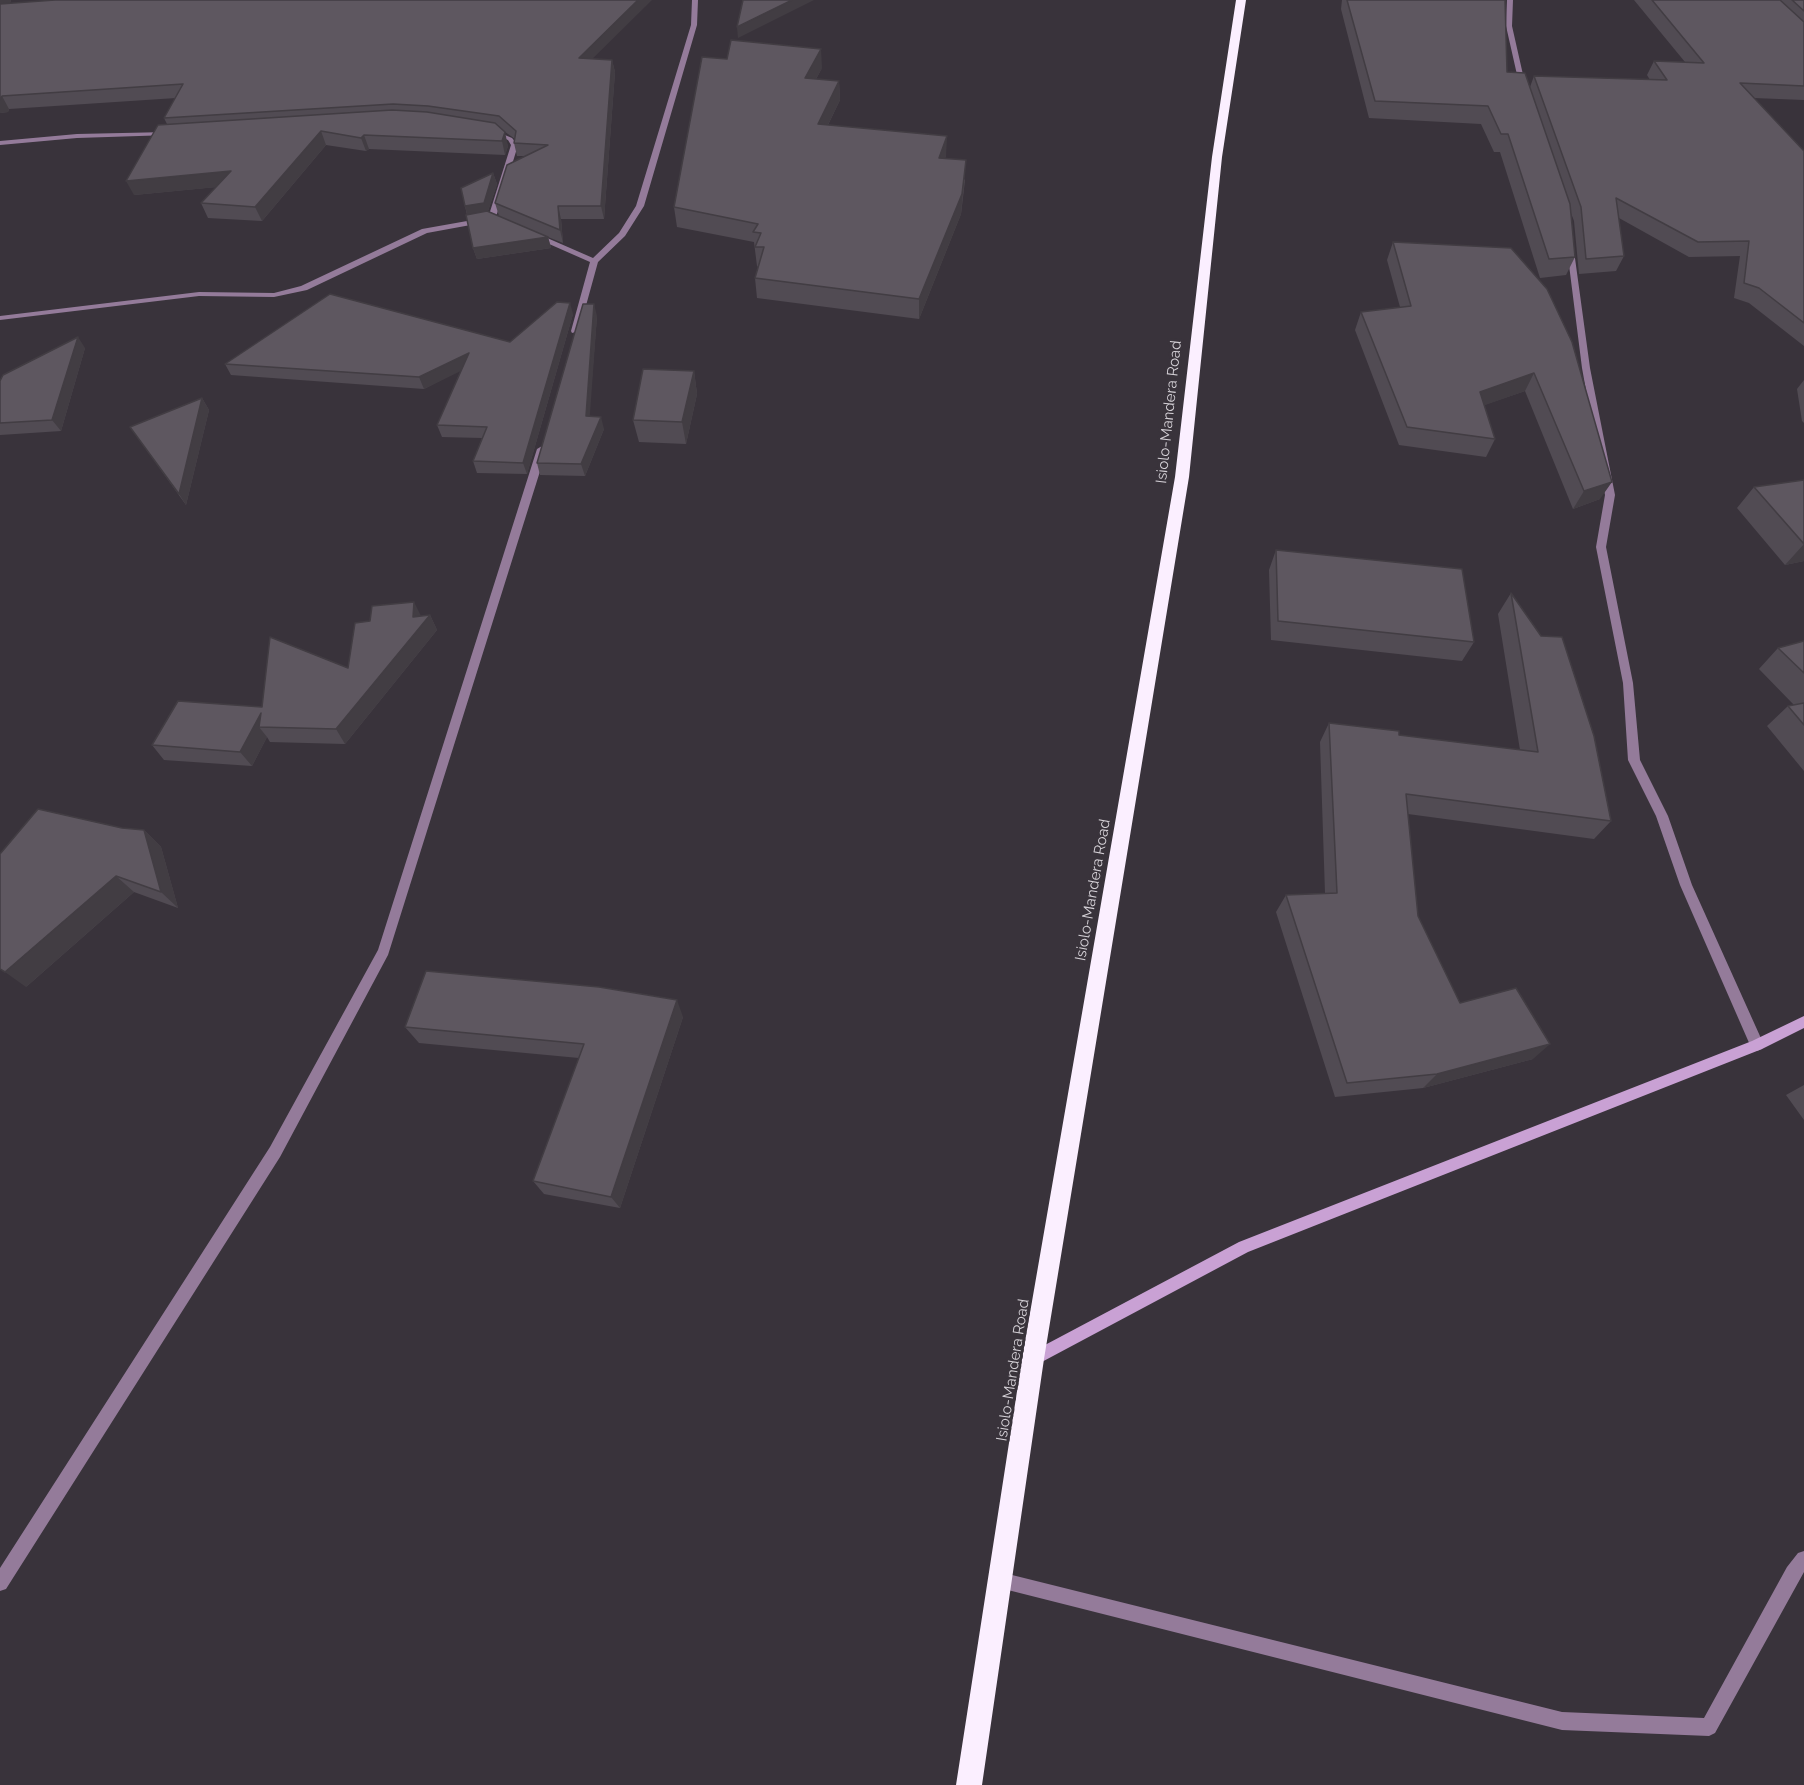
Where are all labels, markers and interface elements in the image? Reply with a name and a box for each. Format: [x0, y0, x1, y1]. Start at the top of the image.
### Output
street label: Isiolo-Mandera Road [1153, 340, 1185, 484]
street label: Isiolo-Mandera Road [1072, 818, 1114, 962]
street label: Isiolo-Mandera Road [993, 1298, 1033, 1442]

